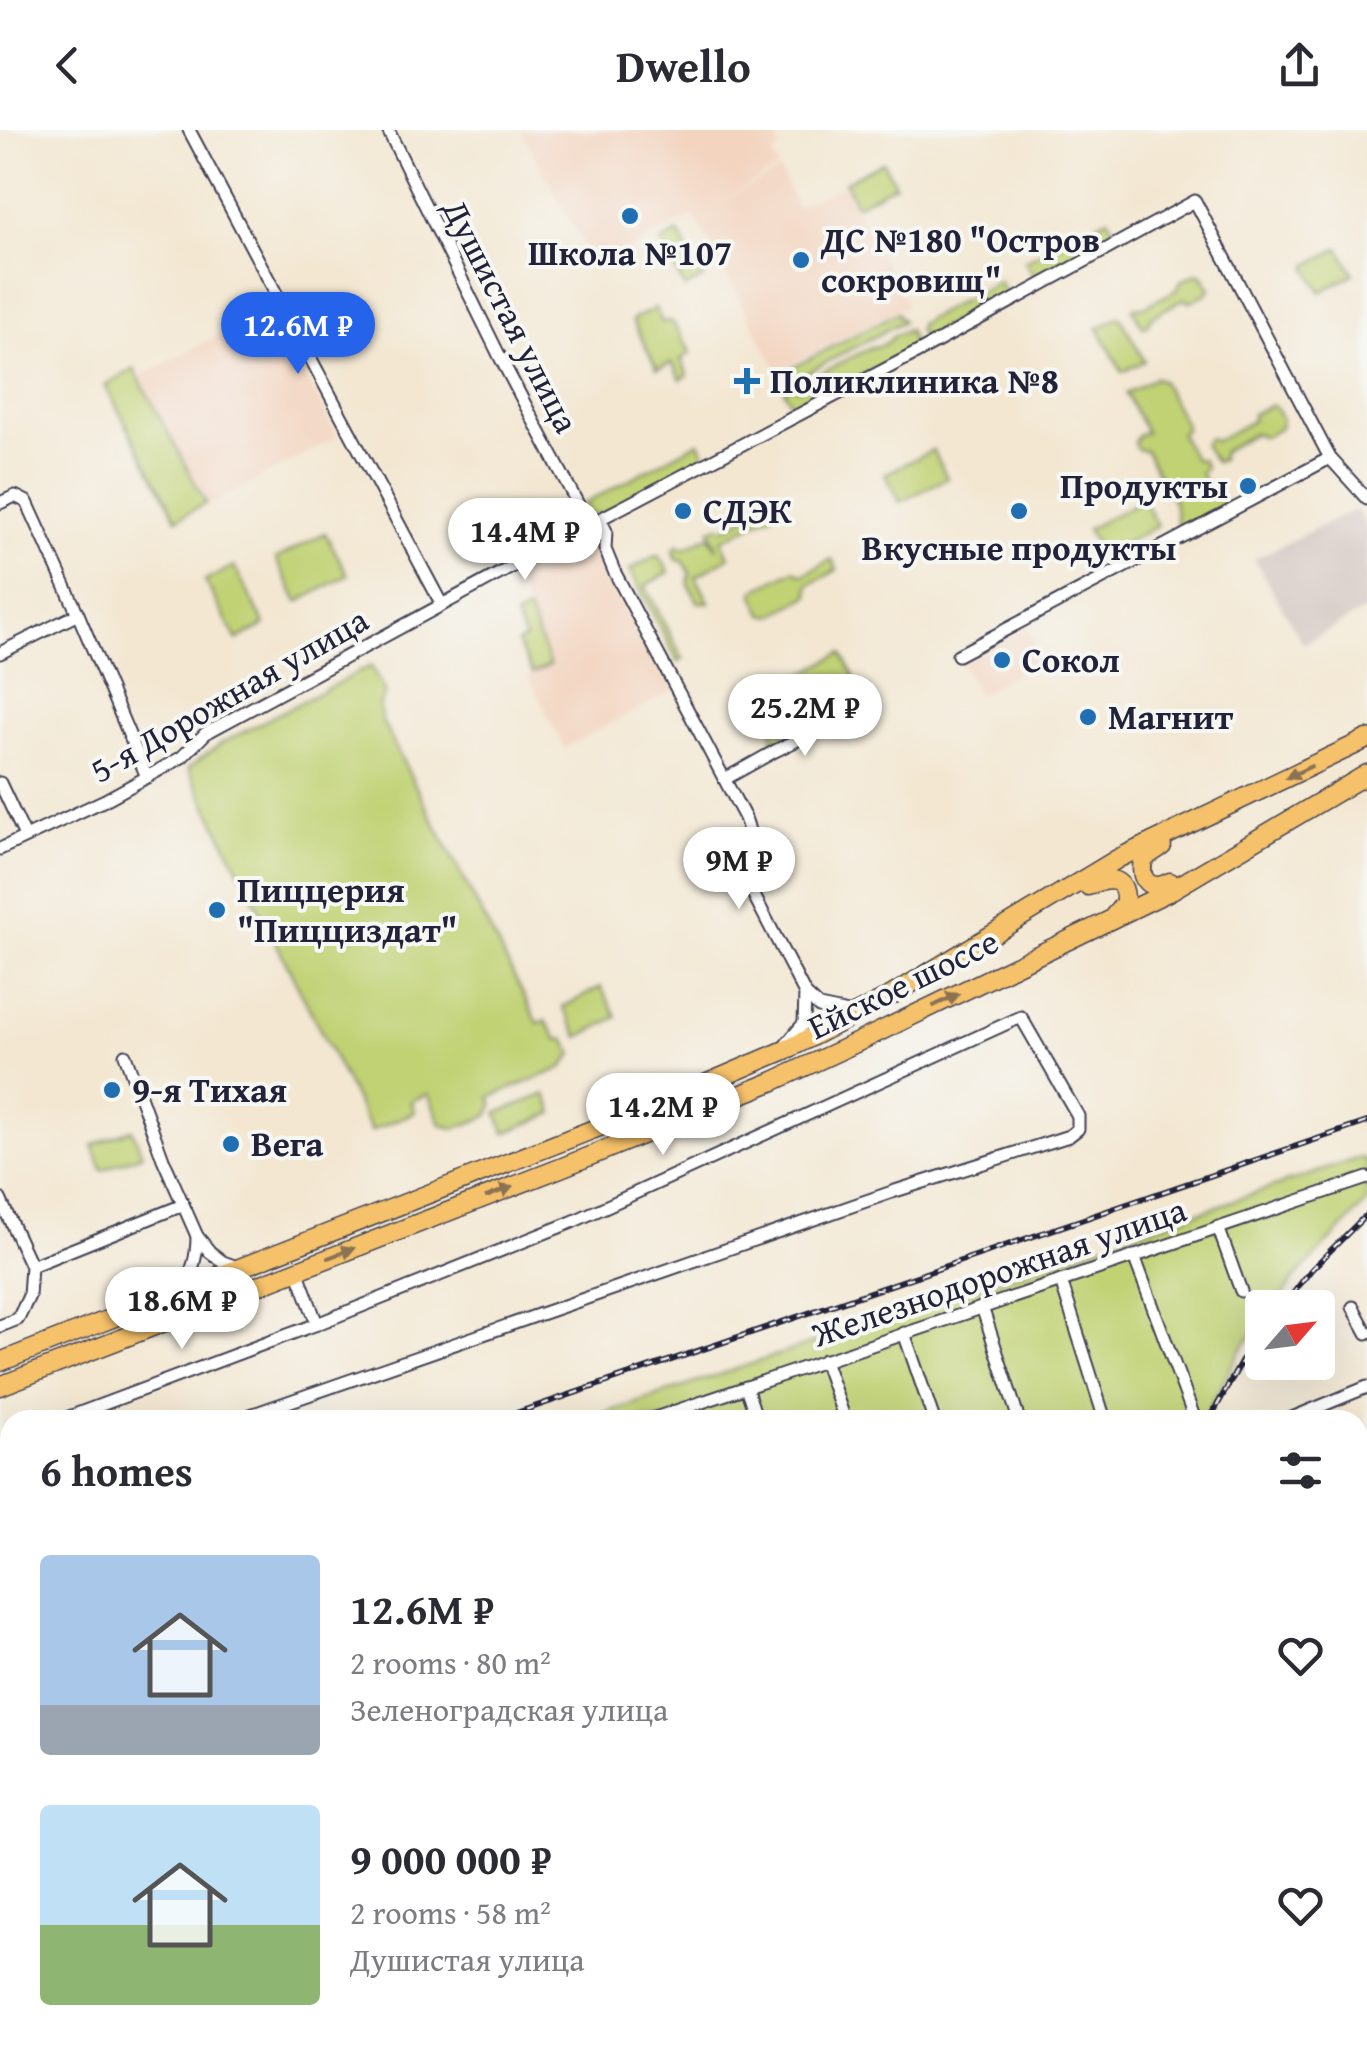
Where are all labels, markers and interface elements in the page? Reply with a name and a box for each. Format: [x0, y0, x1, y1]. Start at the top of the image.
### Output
text: Dwello [616, 33, 751, 98]
icon: back [40, 38, 95, 93]
icon: share [1272, 38, 1327, 93]
street label: Душистая улица [430, 189, 593, 442]
marker: Школа №107 [619, 205, 641, 227]
place label: ДС №180 "Остров сокровищ" [820, 214, 1100, 305]
place label: Школа №107 [528, 227, 732, 278]
marker: ДС №180 "Остров сокровищ" [790, 249, 812, 271]
pin: 12.6M ₽ [206, 292, 390, 377]
text: 12.6M ₽ [243, 301, 353, 348]
place label: Поликлиника №8 [770, 355, 1059, 406]
marker: Поликлиника №8 [734, 368, 760, 394]
place label: Продукты [1060, 460, 1228, 511]
marker: Продукты [1237, 475, 1259, 497]
place label: СДЭК [703, 485, 793, 536]
pin: 14.4M ₽ [433, 498, 617, 583]
marker: СДЭК [672, 500, 694, 522]
marker: Вкусные продукты [1008, 500, 1030, 522]
text: 14.4M ₽ [470, 507, 580, 554]
place label: Вкусные продукты [862, 522, 1176, 573]
street label: 5-я Дорожная улица [80, 594, 378, 795]
place label: Сокол [1022, 634, 1120, 685]
marker: Сокол [991, 649, 1013, 671]
pin: 25.2M ₽ [713, 674, 897, 759]
text: 25.2M ₽ [750, 683, 860, 730]
place label: Магнит [1108, 691, 1233, 742]
marker: Магнит [1077, 706, 1099, 728]
one-way arrow [1284, 763, 1313, 780]
pin: 9M ₽ [680, 827, 798, 912]
text: 9M ₽ [705, 836, 773, 883]
place label: Пиццерия "Пицциздат" [237, 864, 458, 955]
marker: Пиццерия "Пицциздат" [206, 899, 228, 921]
street label: Ейское шоссе [799, 915, 1007, 1052]
one-way arrow [932, 991, 961, 1008]
place label: 9-я Тихая [132, 1064, 287, 1115]
pin: 14.2M ₽ [571, 1073, 755, 1158]
marker: 9-я Тихая [101, 1079, 123, 1101]
text: 14.2M ₽ [608, 1082, 718, 1129]
place label: Вега [251, 1118, 324, 1169]
marker: Вега [220, 1133, 242, 1155]
street label: Железнодорожная улица [804, 1183, 1193, 1360]
one-way arrow [484, 1184, 514, 1199]
one-way arrow [326, 1245, 356, 1261]
pin: 18.6M ₽ [90, 1267, 274, 1352]
text: 18.6M ₽ [127, 1276, 237, 1323]
north arrow [1245, 1290, 1335, 1380]
map controls [1245, 1290, 1335, 1380]
text: 6 homes [40, 1440, 193, 1501]
icon: filters [1273, 1443, 1328, 1498]
text: 12.6M ₽ [350, 1578, 494, 1639]
icon: home [120, 1595, 240, 1715]
icon: heart [1273, 1628, 1328, 1683]
text: 2 rooms · 80 m² [350, 1639, 551, 1686]
text: Зеленоградская улица [350, 1686, 668, 1733]
text: 9 000 000 ₽ [350, 1828, 552, 1889]
icon: home [120, 1845, 240, 1965]
icon: heart [1273, 1878, 1328, 1933]
text: 2 rooms · 58 m² [350, 1889, 551, 1936]
text: Душистая улица [350, 1936, 585, 1983]

